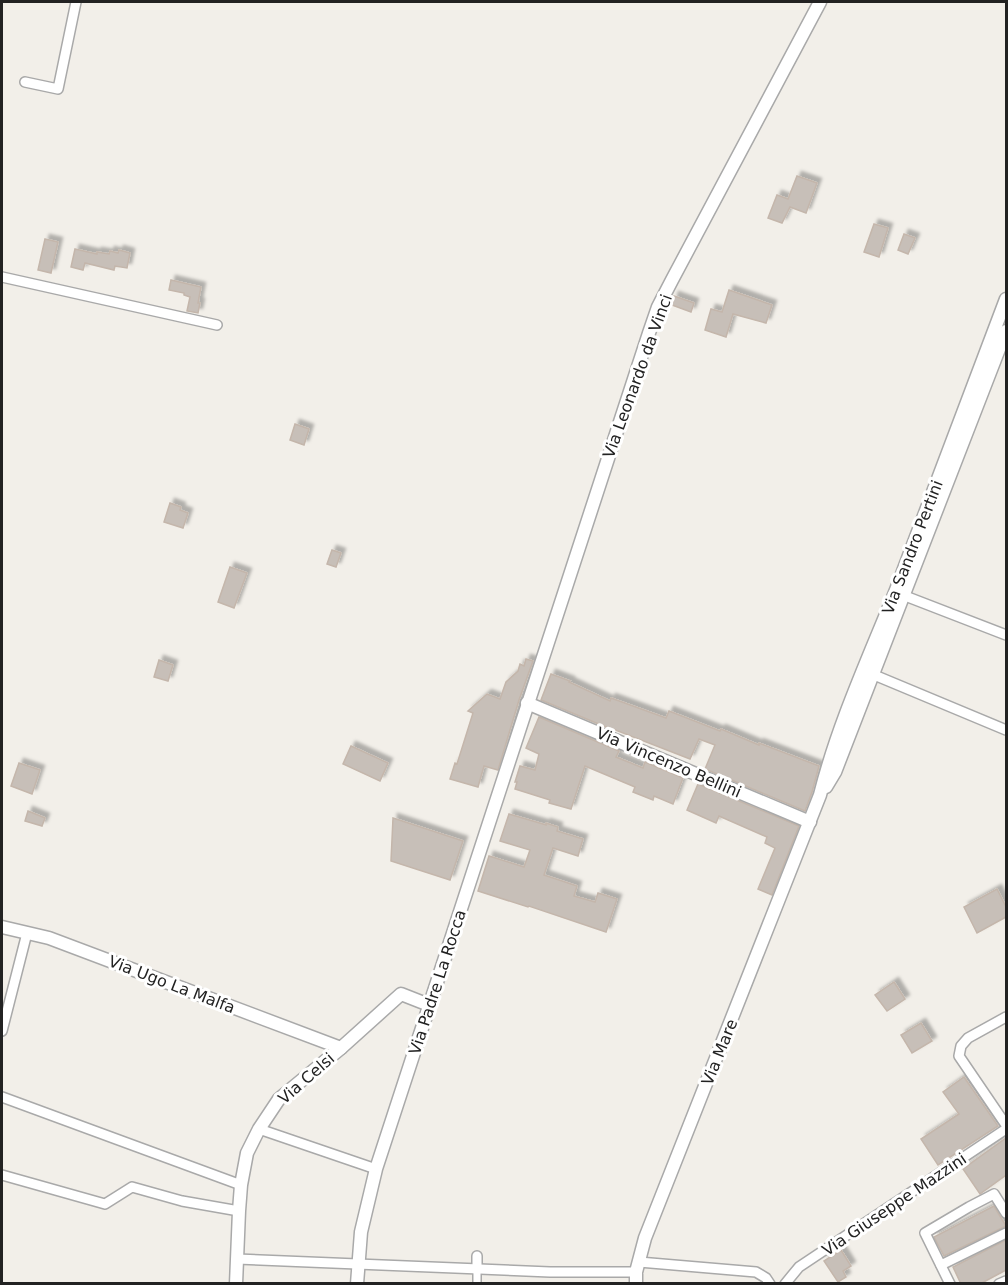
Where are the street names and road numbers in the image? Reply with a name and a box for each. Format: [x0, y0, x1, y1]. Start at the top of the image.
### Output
street label: Via Leonardo da Vinci [599, 292, 676, 461]
street label: Via Sandro Pertini [878, 477, 947, 617]
street label: Via Vincenzo Bellini [593, 723, 744, 802]
street label: Via Padre La Rocca [405, 907, 470, 1057]
street label: Via Ugo La Malfa [106, 952, 238, 1017]
street label: Via Mare [698, 1016, 741, 1088]
street label: Via Celsi [274, 1049, 338, 1108]
street label: Via Giuseppe Mazzini [819, 1149, 970, 1260]

